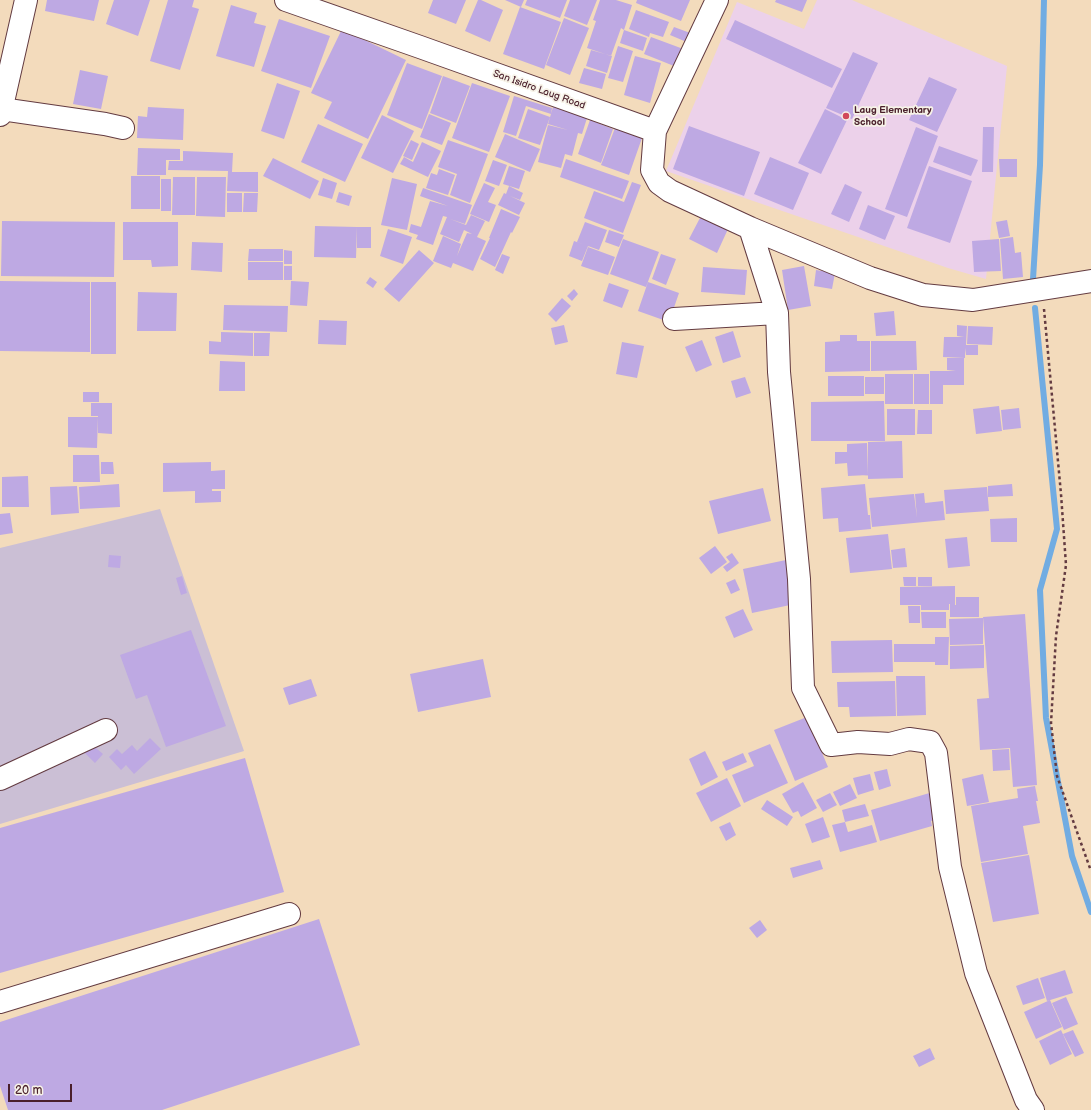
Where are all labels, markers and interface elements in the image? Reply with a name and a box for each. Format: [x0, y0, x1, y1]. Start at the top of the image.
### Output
street label: San Isidro Laug Road [491, 68, 587, 112]
place label: Laug Elementary School [854, 104, 932, 128]
marker: Laug Elementary School [841, 111, 851, 121]
scale bar [10, 1076, 74, 1102]
text: 20 m [15, 1083, 42, 1098]

